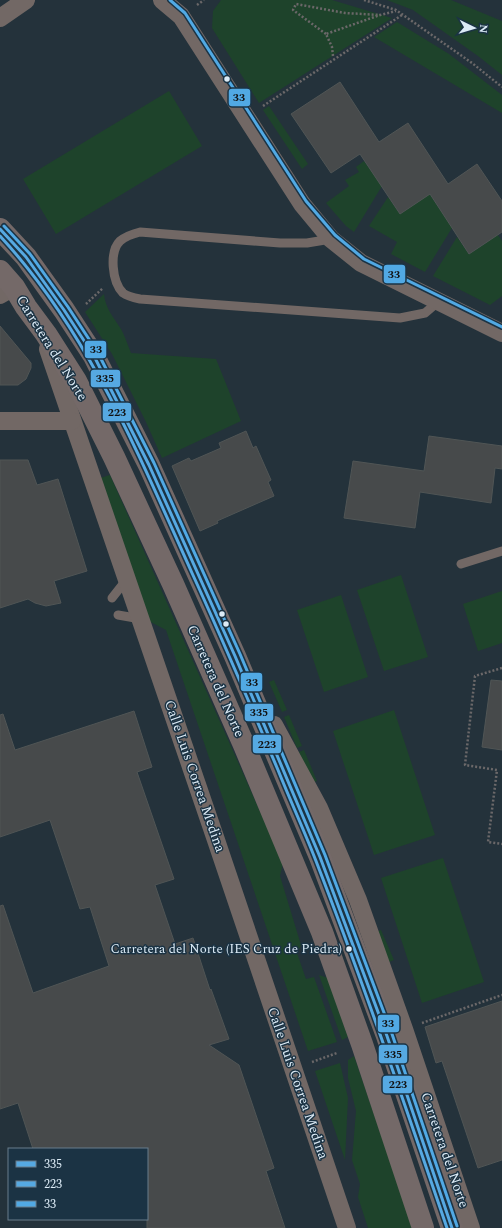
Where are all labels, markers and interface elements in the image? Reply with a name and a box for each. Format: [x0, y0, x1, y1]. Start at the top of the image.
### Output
north arrow [454, 8, 494, 48]
text: N [475, 24, 492, 34]
unlabelled marker [222, 74, 232, 84]
line badge: 33 [228, 88, 251, 107]
text: 33 [233, 89, 245, 106]
line badge: 33 [383, 264, 406, 284]
text: 33 [388, 266, 400, 283]
street label: Carretera del Norte [11, 291, 93, 405]
line badge: 33 [84, 340, 107, 359]
text: 33 [90, 341, 102, 358]
line badge: 335 [90, 369, 121, 388]
text: 335 [96, 370, 114, 387]
line badge: 223 [102, 402, 132, 422]
text: 223 [108, 404, 126, 421]
unlabelled marker [217, 609, 227, 619]
unlabelled marker [221, 619, 231, 629]
street label: Carretera del Norte [182, 621, 250, 741]
line badge: 33 [240, 672, 263, 692]
text: 33 [246, 674, 258, 691]
street label: Calle Luis Correa Medina [159, 697, 231, 855]
line badge: 335 [244, 703, 274, 722]
text: 335 [250, 704, 268, 721]
line badge: 223 [252, 734, 282, 754]
text: 223 [258, 736, 276, 753]
place label: Carretera del Norte (IES Cruz de Piedra) [110, 939, 342, 959]
marker: Carretera del Norte (IES Cruz de Piedra) [344, 944, 354, 954]
street label: Calle Luis Correa Medina [262, 1004, 334, 1162]
line badge: 33 [377, 1014, 400, 1033]
text: 33 [382, 1015, 394, 1032]
line badge: 335 [378, 1044, 408, 1064]
text: 335 [384, 1046, 402, 1063]
line badge: 223 [382, 1075, 413, 1094]
text: 223 [389, 1076, 407, 1093]
street label: Carretera del Norte [415, 1089, 475, 1211]
legend [8, 1148, 148, 1220]
text: 335 [44, 1155, 62, 1174]
text: 223 [44, 1175, 62, 1194]
text: 33 [44, 1195, 56, 1214]

